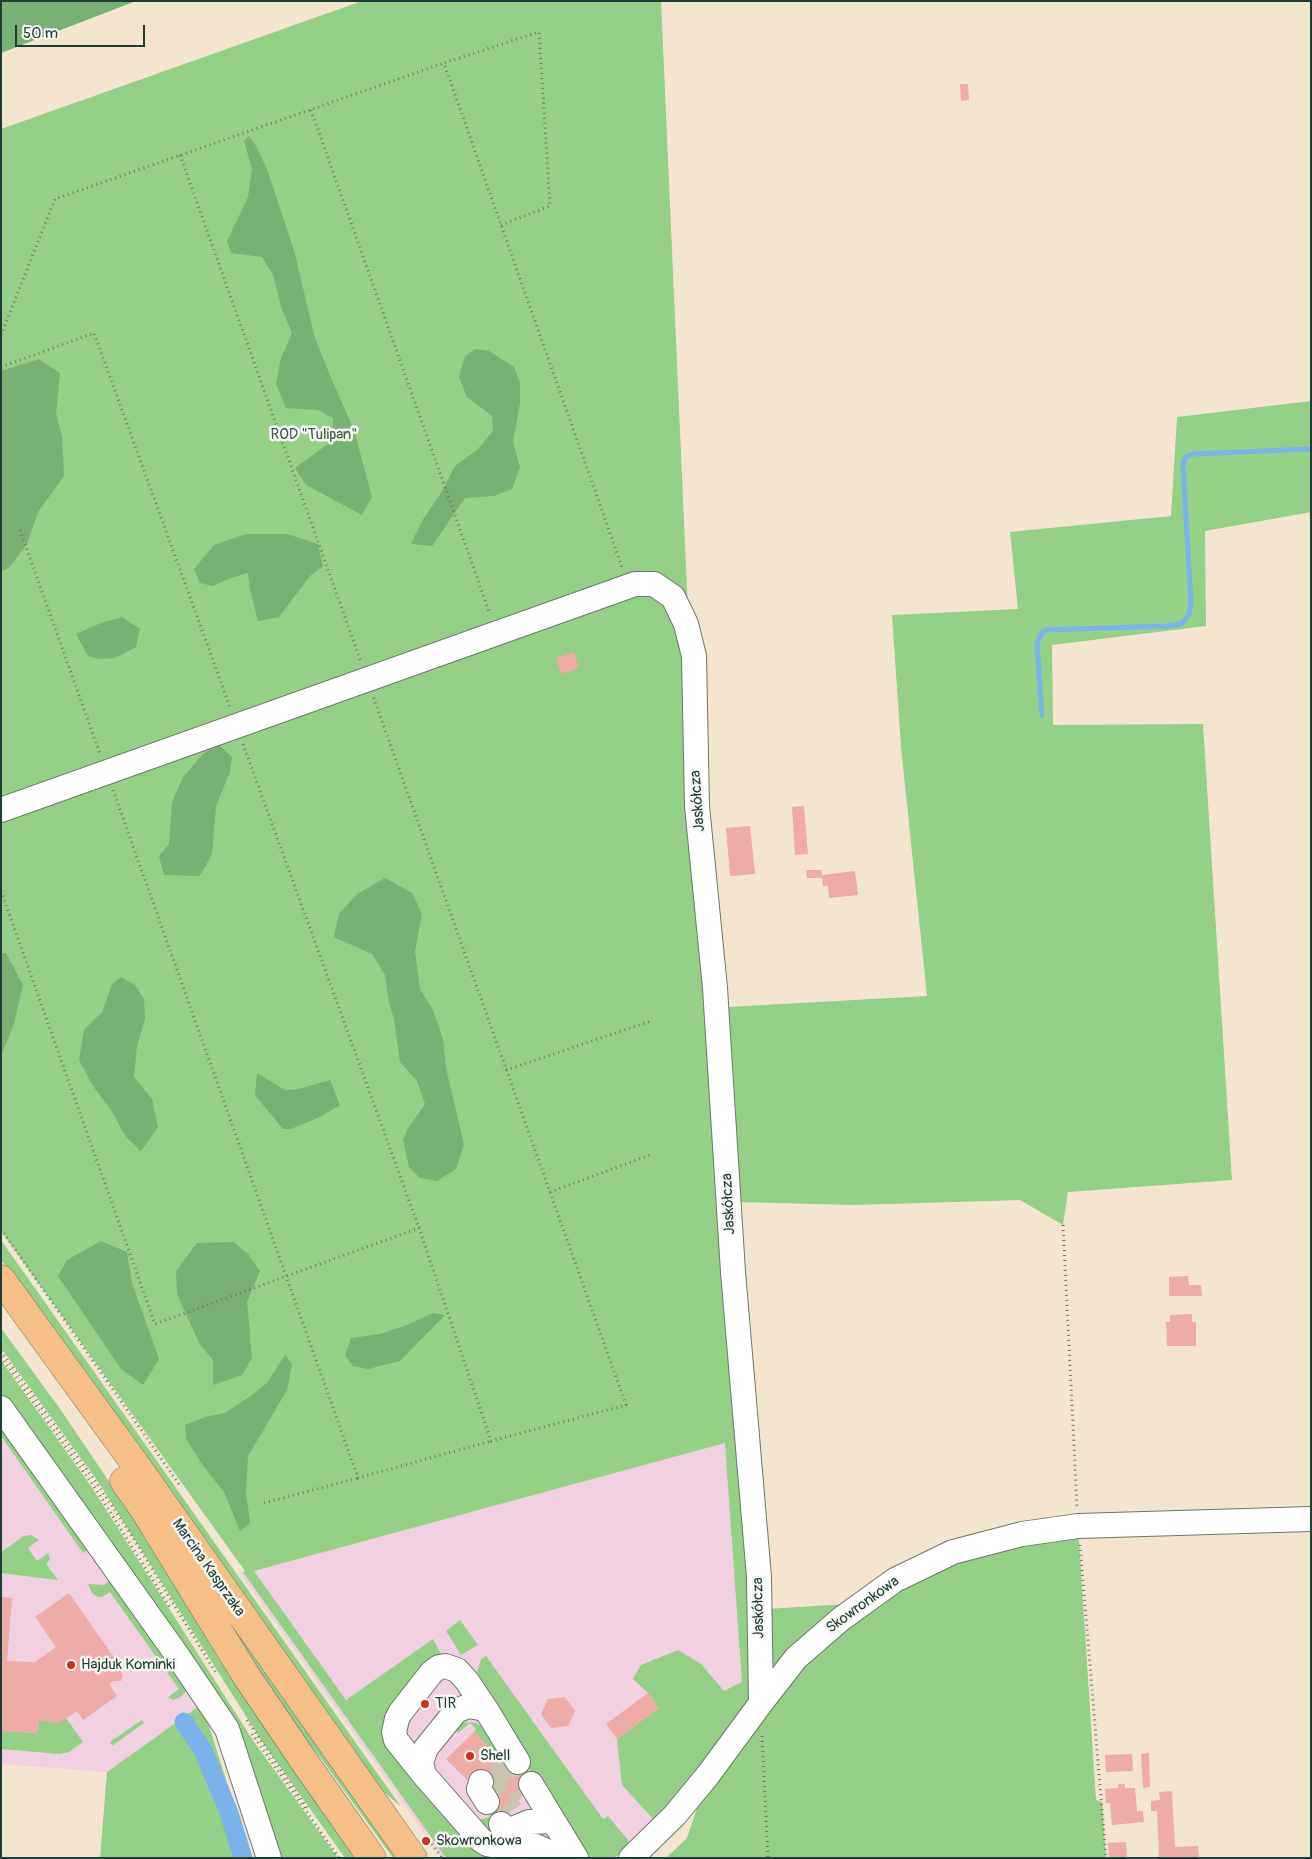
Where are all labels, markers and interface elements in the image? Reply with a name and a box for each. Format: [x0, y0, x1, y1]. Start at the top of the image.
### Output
scale bar [18, 15, 148, 47]
text: 50 m [23, 24, 58, 43]
park label: ROD "Tulipan" [271, 426, 357, 444]
street label: Jaskółcza [687, 770, 709, 832]
street label: Jaskółcza [718, 1173, 740, 1235]
street label: Marcina Kasprzaka [168, 1516, 248, 1620]
street label: Skowronkowa [823, 1573, 903, 1637]
street label: Jaskółcza [749, 1577, 769, 1639]
place label: Hajduk Kominki [81, 1656, 175, 1674]
marker: Hajduk Kominki [65, 1659, 77, 1671]
place label: TIR [435, 1695, 456, 1713]
marker: TIR [419, 1698, 431, 1710]
place label: Shell [480, 1747, 510, 1765]
marker: Shell [464, 1750, 476, 1762]
place label: Skowronkowa [436, 1832, 522, 1850]
marker: Skowronkowa [420, 1835, 432, 1847]

